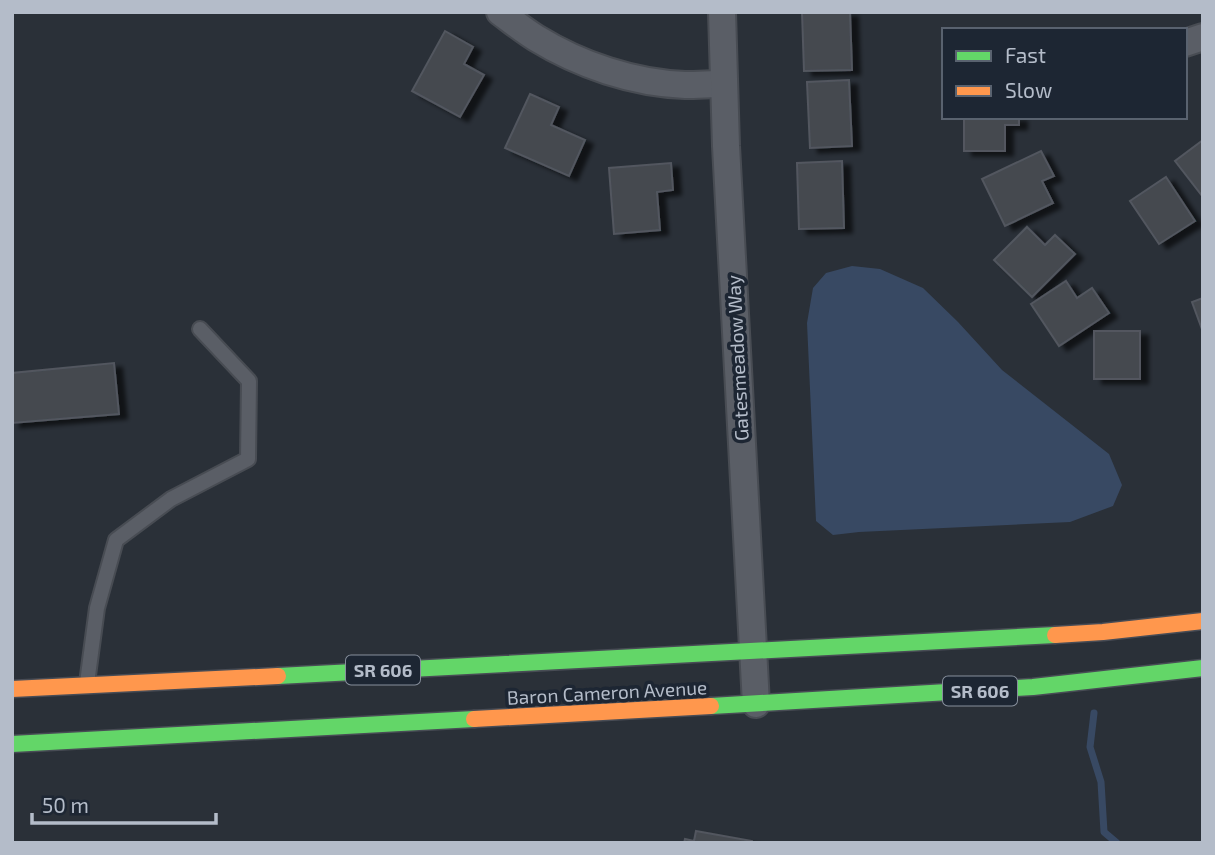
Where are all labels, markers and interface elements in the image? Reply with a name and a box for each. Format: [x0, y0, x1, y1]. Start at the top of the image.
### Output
legend [942, 28, 1187, 119]
text: Fast [1005, 42, 1046, 67]
text: Slow [1005, 77, 1052, 102]
street label: Gatesmeadow Way [721, 275, 753, 441]
road number: SR 606 [346, 656, 420, 684]
street label: Baron Cameron Avenue [506, 675, 708, 709]
road number: SR 606 [943, 676, 1017, 706]
scale bar [32, 782, 215, 826]
text: 50 m [42, 792, 89, 817]

